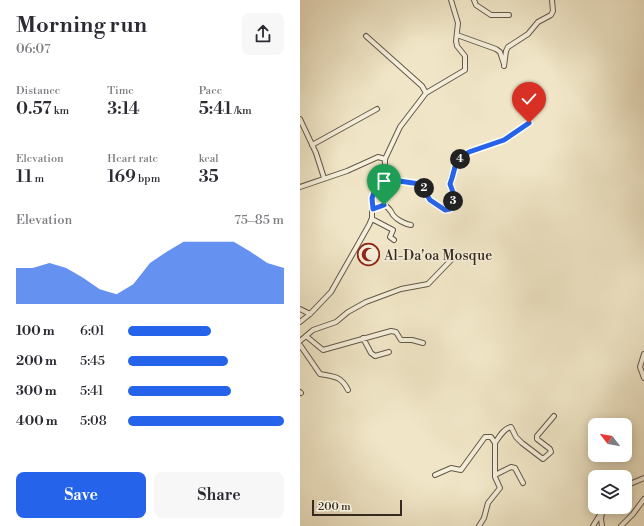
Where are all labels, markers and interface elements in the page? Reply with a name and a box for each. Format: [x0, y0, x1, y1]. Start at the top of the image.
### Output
text: Morning run [16, 12, 147, 39]
button: share [242, 13, 284, 55]
text: 06:07 [16, 41, 50, 57]
pin [512, 82, 546, 123]
text: Distance [16, 84, 60, 98]
text: Time [107, 84, 134, 98]
text: Pace [199, 84, 222, 98]
icon: check [518, 88, 540, 110]
text: 0.57 [16, 98, 52, 120]
text: 3:14 [107, 98, 140, 120]
text: 5:41 [199, 98, 232, 120]
text: km [52, 104, 69, 118]
text: /km [232, 104, 252, 118]
pin: 4 [450, 149, 470, 169]
text: Elevation [16, 152, 64, 166]
text: Heart rate [107, 152, 158, 166]
text: kcal [199, 152, 219, 166]
text: 4 [456, 152, 464, 166]
pin [367, 164, 401, 205]
text: 11 [16, 166, 32, 188]
text: 169 [107, 166, 136, 188]
text: 35 [199, 166, 219, 188]
icon: arrive [373, 170, 395, 192]
text: m [32, 172, 44, 186]
text: bpm [136, 172, 160, 186]
pin: 2 [414, 178, 434, 198]
text: 2 [421, 181, 427, 195]
pin: 3 [443, 191, 463, 211]
text: 3 [450, 194, 456, 208]
text: Elevation [16, 212, 72, 228]
text: 75–85 m [234, 212, 284, 228]
mosque icon: Al-Da'oa Mosque [356, 242, 382, 268]
place label: Al-Da'oa Mosque [383, 247, 492, 265]
text: 100 m [16, 323, 55, 339]
text: 6:01 [80, 323, 105, 339]
text: 200 m [16, 353, 57, 369]
text: 5:45 [80, 353, 105, 369]
text: 300 m [16, 383, 57, 399]
text: 5:41 [80, 383, 103, 399]
text: 400 m [16, 413, 58, 429]
text: 5:08 [80, 413, 107, 429]
north arrow [588, 418, 632, 462]
map controls [588, 418, 632, 514]
button: layers [588, 470, 632, 514]
button: Save [16, 472, 146, 518]
button: Share [154, 472, 284, 518]
scale bar [312, 498, 402, 517]
text: 200 m [318, 500, 351, 514]

